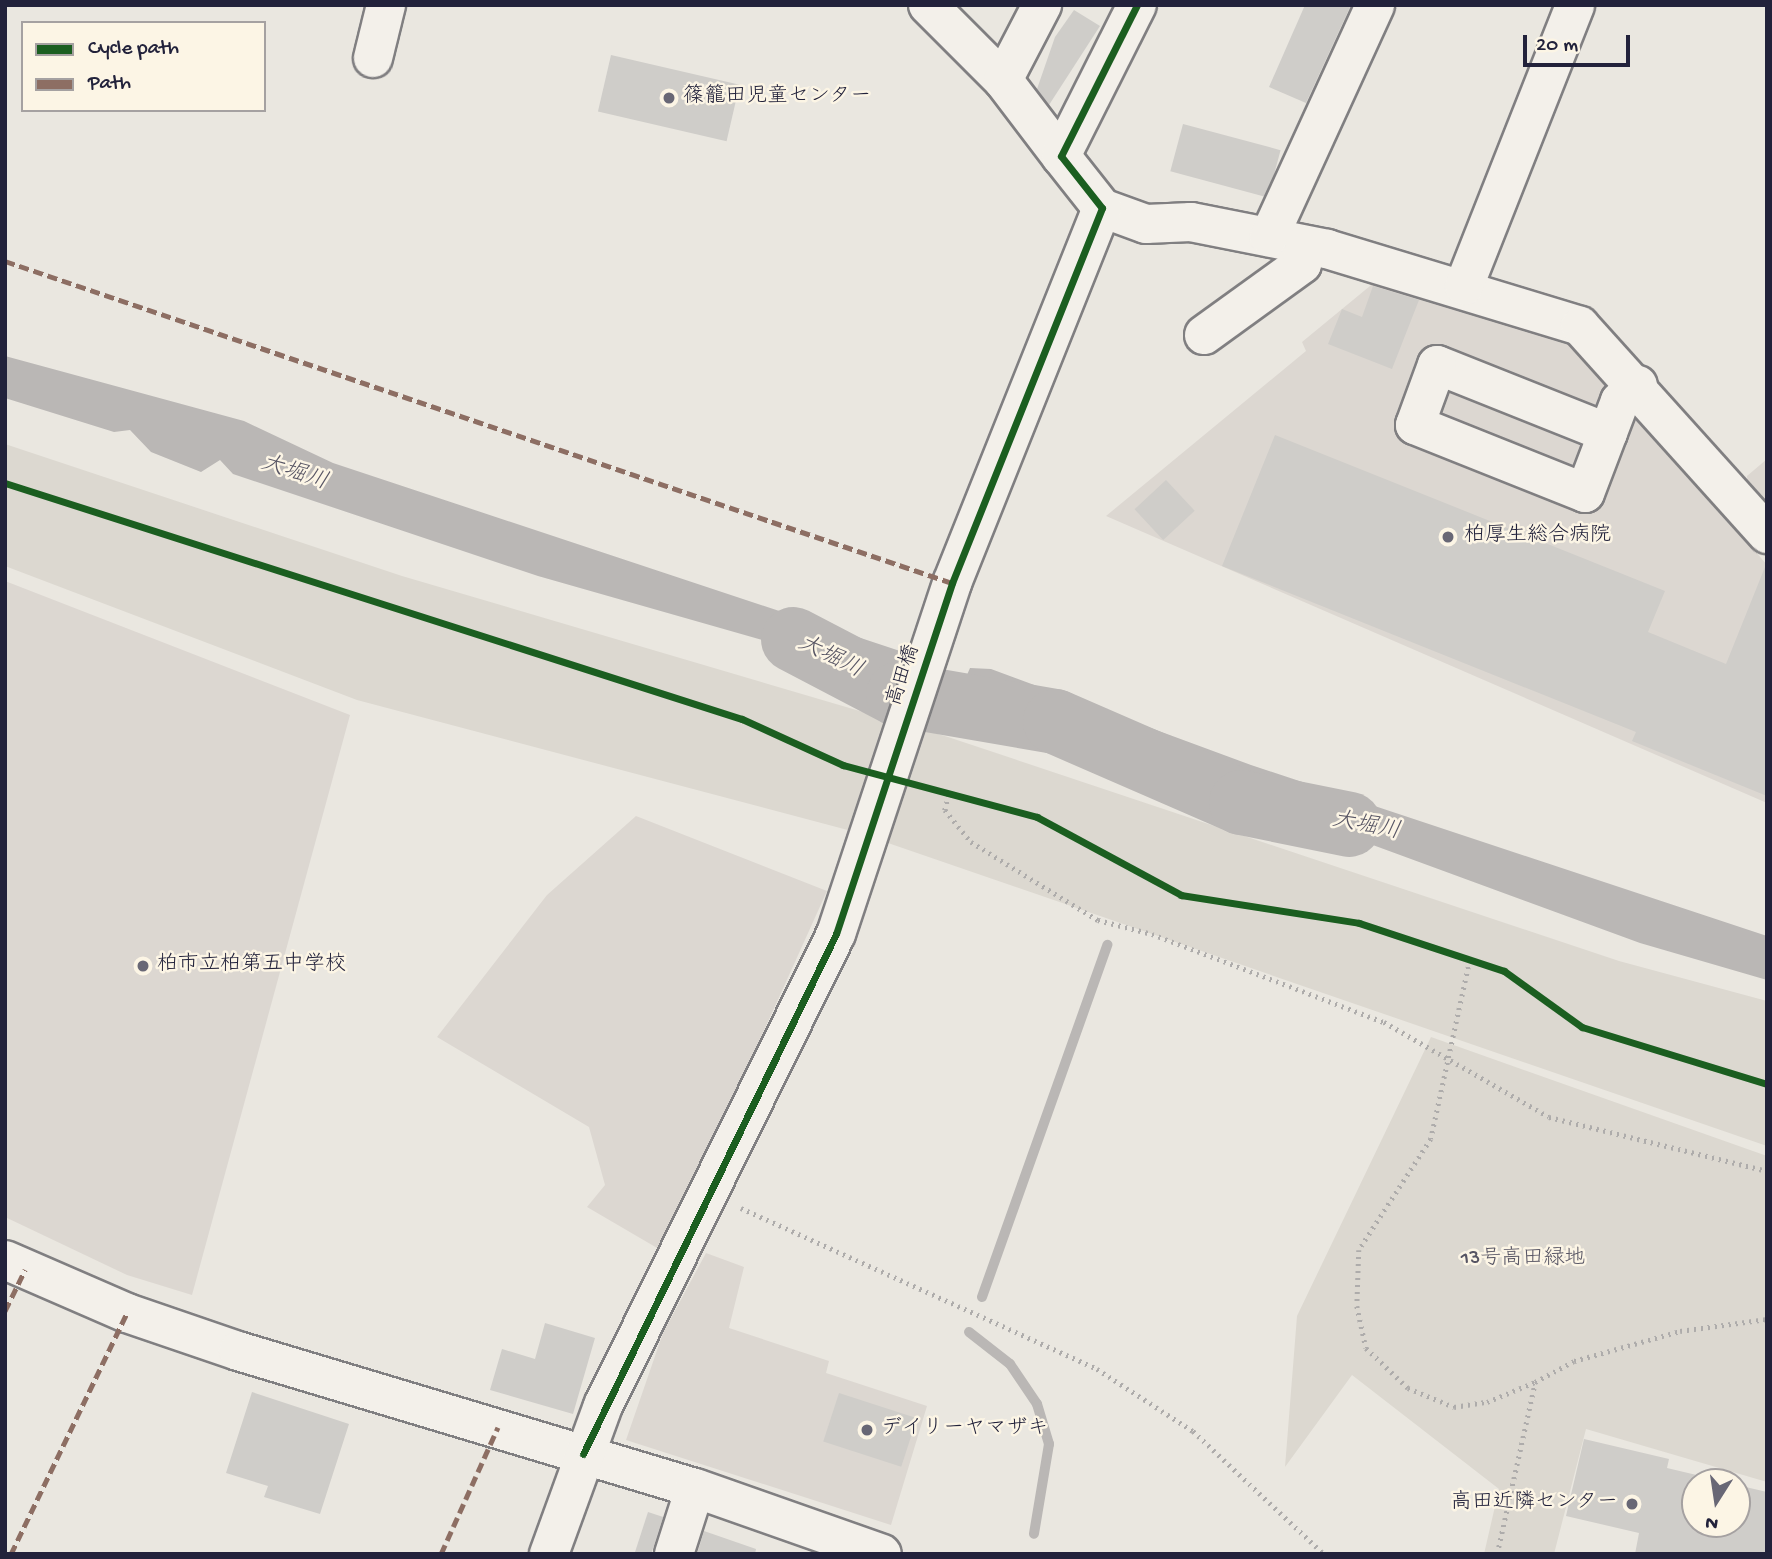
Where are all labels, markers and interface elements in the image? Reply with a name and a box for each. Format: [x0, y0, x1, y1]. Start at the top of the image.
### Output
legend [21, 21, 266, 112]
scale bar [1527, 21, 1634, 65]
text: 20 m [1536, 34, 1578, 59]
text: Cycle path [88, 37, 179, 62]
text: Path [88, 72, 131, 97]
place label: 篠籠田児童センター [683, 85, 872, 111]
marker: 篠籠田児童センター [661, 90, 677, 106]
water label: 大堀川 [257, 450, 331, 498]
place label: 柏厚生総合病院 [1464, 524, 1611, 550]
marker: 柏厚生総合病院 [1438, 527, 1458, 547]
water label: 大堀川 [793, 630, 867, 686]
street label: 高田橋 [883, 642, 927, 710]
water label: 大堀川 [1330, 807, 1402, 847]
place label: 柏市立柏第五中学校 [157, 953, 346, 979]
marker: 柏市立柏第五中学校 [135, 958, 151, 974]
park label: 13号高田緑地 [1461, 1247, 1585, 1273]
place label: デイリーヤマザキ [881, 1417, 1049, 1443]
marker: デイリーヤマザキ [859, 1422, 875, 1438]
north arrow [1681, 1468, 1751, 1538]
place label: 高田近隣センター [1450, 1491, 1618, 1517]
marker: 高田近隣センター [1624, 1496, 1640, 1512]
text: N [1703, 1510, 1720, 1535]

